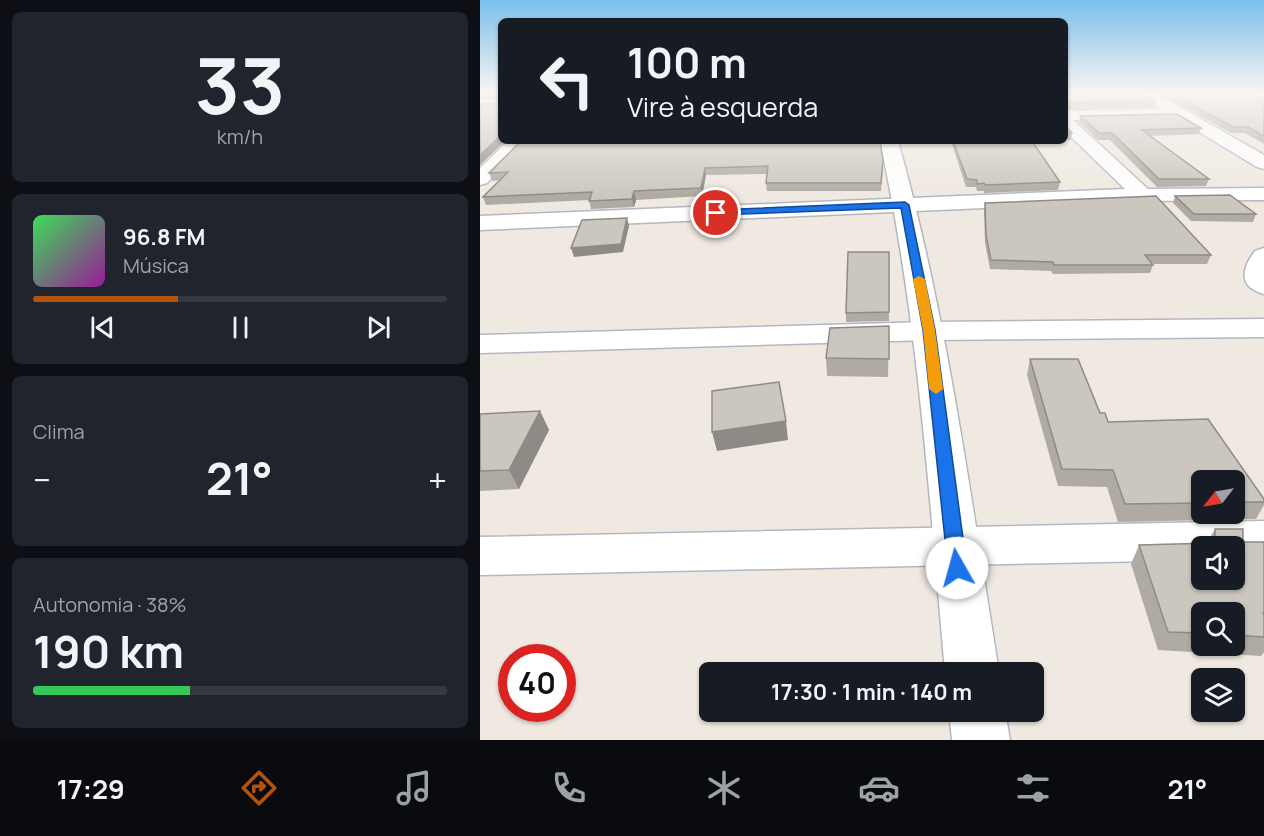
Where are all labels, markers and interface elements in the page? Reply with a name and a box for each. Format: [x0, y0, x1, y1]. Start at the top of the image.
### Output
text: 33 [195, 31, 285, 137]
text: 100 m [627, 33, 747, 91]
icon: left [528, 42, 606, 120]
text: Vire à esquerda [627, 88, 818, 125]
text: km/h [217, 123, 263, 150]
pin [690, 187, 741, 238]
icon: arrive [699, 196, 732, 229]
text: 96.8 FM [123, 222, 205, 252]
text: Música [123, 252, 189, 279]
icon: previous [86, 311, 119, 344]
icon: pause [224, 311, 257, 344]
icon: next [362, 311, 395, 344]
text: Clima [33, 418, 85, 445]
text: 21° [206, 447, 273, 509]
text: − [33, 457, 51, 502]
text: + [428, 457, 447, 502]
north arrow [1191, 470, 1245, 524]
map controls [1191, 470, 1245, 722]
position arrow [925, 536, 989, 600]
button: sound [1191, 536, 1245, 590]
text: Autonomia · 38% [33, 591, 187, 618]
button: search [1191, 602, 1245, 656]
text: 190 km [33, 620, 184, 682]
speed limit sign: 40 [498, 644, 576, 722]
button: layers [1191, 668, 1245, 722]
text: 17:30 · 1 min · 140 m [771, 677, 972, 707]
icon: directions [238, 767, 280, 809]
icon: music [393, 767, 435, 809]
icon: phone [548, 767, 590, 809]
icon: climate [703, 767, 745, 809]
icon: car [858, 767, 900, 809]
icon: filters [1012, 767, 1054, 809]
text: 17:29 [56, 770, 125, 807]
text: 21° [1167, 770, 1207, 807]

